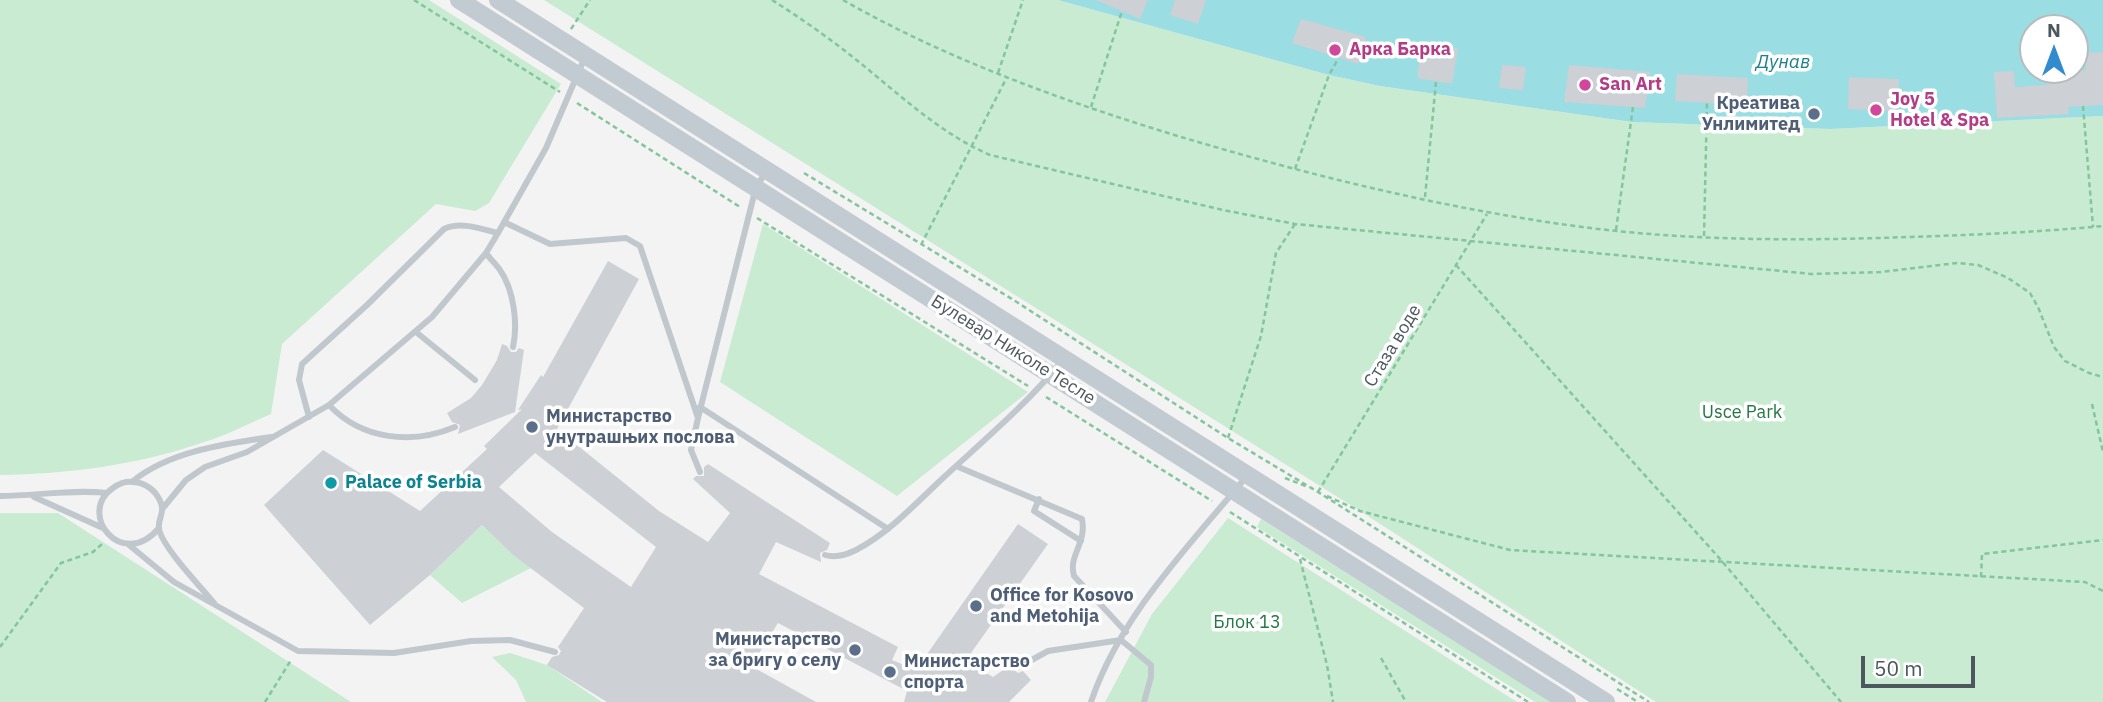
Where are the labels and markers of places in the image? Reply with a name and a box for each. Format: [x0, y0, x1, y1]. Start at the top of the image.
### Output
place label: Арка Барка [1349, 39, 1451, 61]
marker: Арка Барка [1327, 42, 1343, 58]
place label: San Art [1599, 74, 1662, 96]
marker: San Art [1577, 77, 1593, 93]
place label: Joy 5 Hotel & Spa [1890, 89, 1989, 132]
place label: Креатива Унлимитед [1702, 93, 1800, 136]
marker: Joy 5 Hotel & Spa [1868, 102, 1884, 118]
marker: Креатива Унлимитед [1806, 106, 1822, 122]
place label: Министарство унутрашњих послова [546, 406, 735, 448]
marker: Министарство унутрашњих послова [524, 419, 540, 435]
place label: Palace of Serbia [345, 472, 482, 494]
marker: Palace of Serbia [323, 475, 339, 491]
place label: Office for Kosovo and Metohija [990, 585, 1134, 628]
marker: Office for Kosovo and Metohija [968, 598, 984, 614]
place label: Министарство за бригу о селу [708, 629, 841, 672]
marker: Министарство за бригу о селу [847, 642, 863, 658]
place label: Министарство спорта [904, 651, 1030, 694]
marker: Министарство спорта [882, 664, 898, 680]

